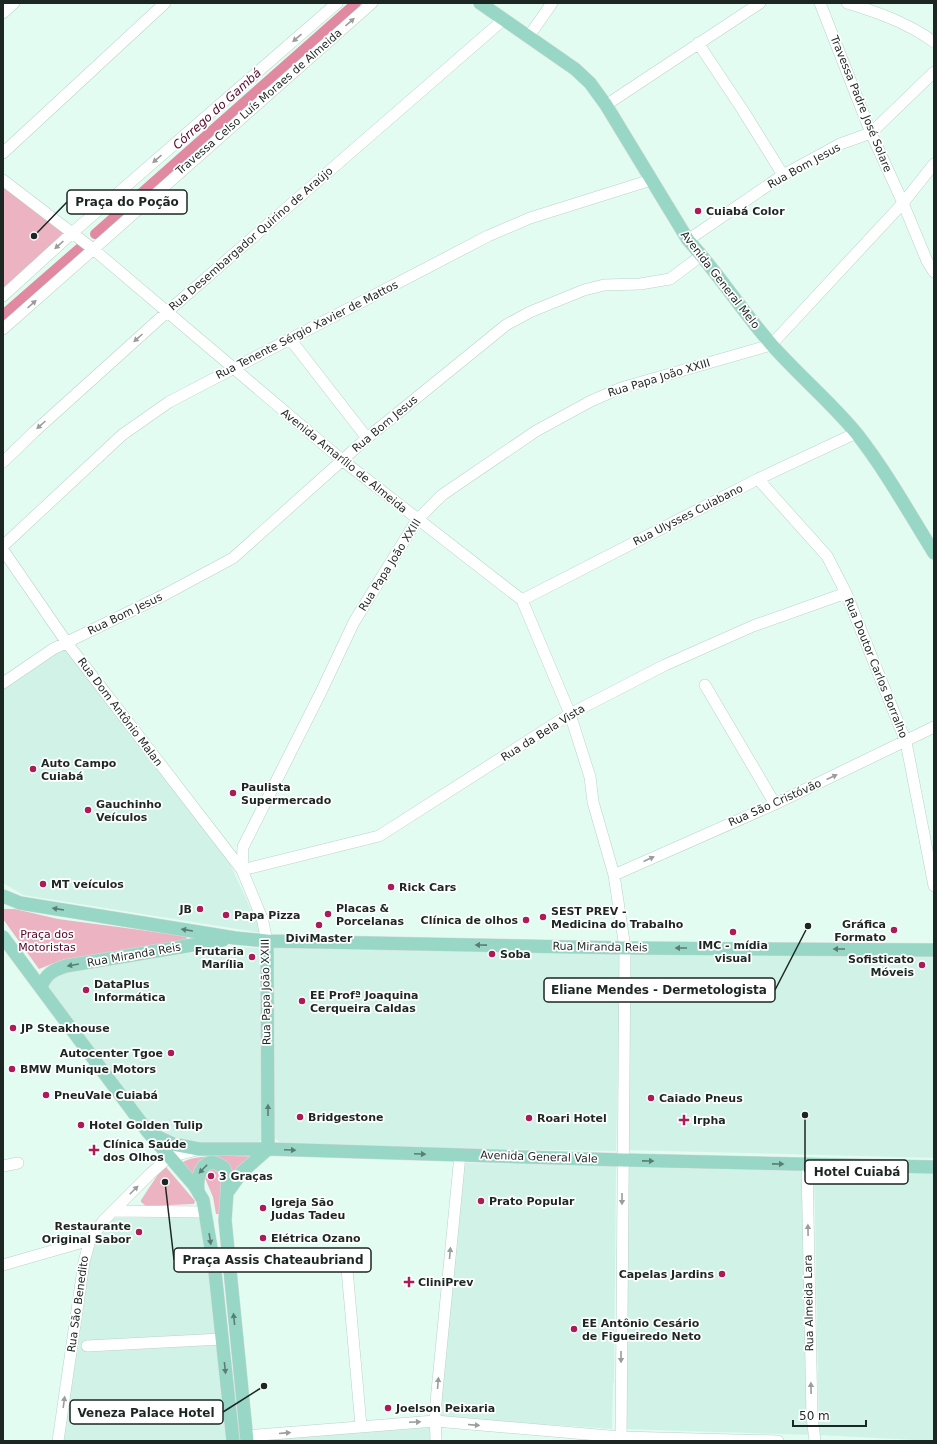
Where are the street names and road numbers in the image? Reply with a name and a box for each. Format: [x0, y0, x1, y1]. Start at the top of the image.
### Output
street label: Travessa Celso Luís Moraes de Almeida [173, 26, 345, 178]
street label: Travessa Padre José Solare [827, 33, 895, 174]
street label: Rua Bom Jesus [765, 140, 843, 191]
street label: Rua Desembargador Quirino de Araújo [167, 164, 336, 314]
street label: Avenida General Melo [678, 229, 762, 332]
street label: Rua Tenente Sérgio Xavier de Mattos [214, 278, 401, 382]
street label: Rua Papa João XXIII [606, 356, 712, 400]
street label: Rua Bom Jesus [350, 393, 421, 455]
street label: Avenida Amarílio de Almeida [278, 406, 410, 516]
street label: Rua Ulysses Cuiabano [631, 482, 745, 548]
street label: Rua Papa João XXIII [356, 517, 424, 613]
street label: Rua Bom Jesus [86, 590, 165, 638]
street label: Rua Doutor Carlos Borralho [842, 596, 910, 740]
street label: Rua Dom Antônio Malan [75, 655, 165, 769]
street label: Rua da Bela Vista [499, 702, 587, 764]
street label: Rua São Cristóvão [727, 777, 824, 829]
street label: Rua Papa João XXIII [259, 939, 273, 1045]
street label: Rua Miranda Reis [86, 940, 182, 970]
street label: Rua Miranda Reis [552, 940, 648, 954]
street label: Avenida General Vale [480, 1148, 598, 1166]
street label: Rua Almeida Lara [802, 1254, 816, 1352]
street label: Rua São Benedito [65, 1255, 91, 1353]

